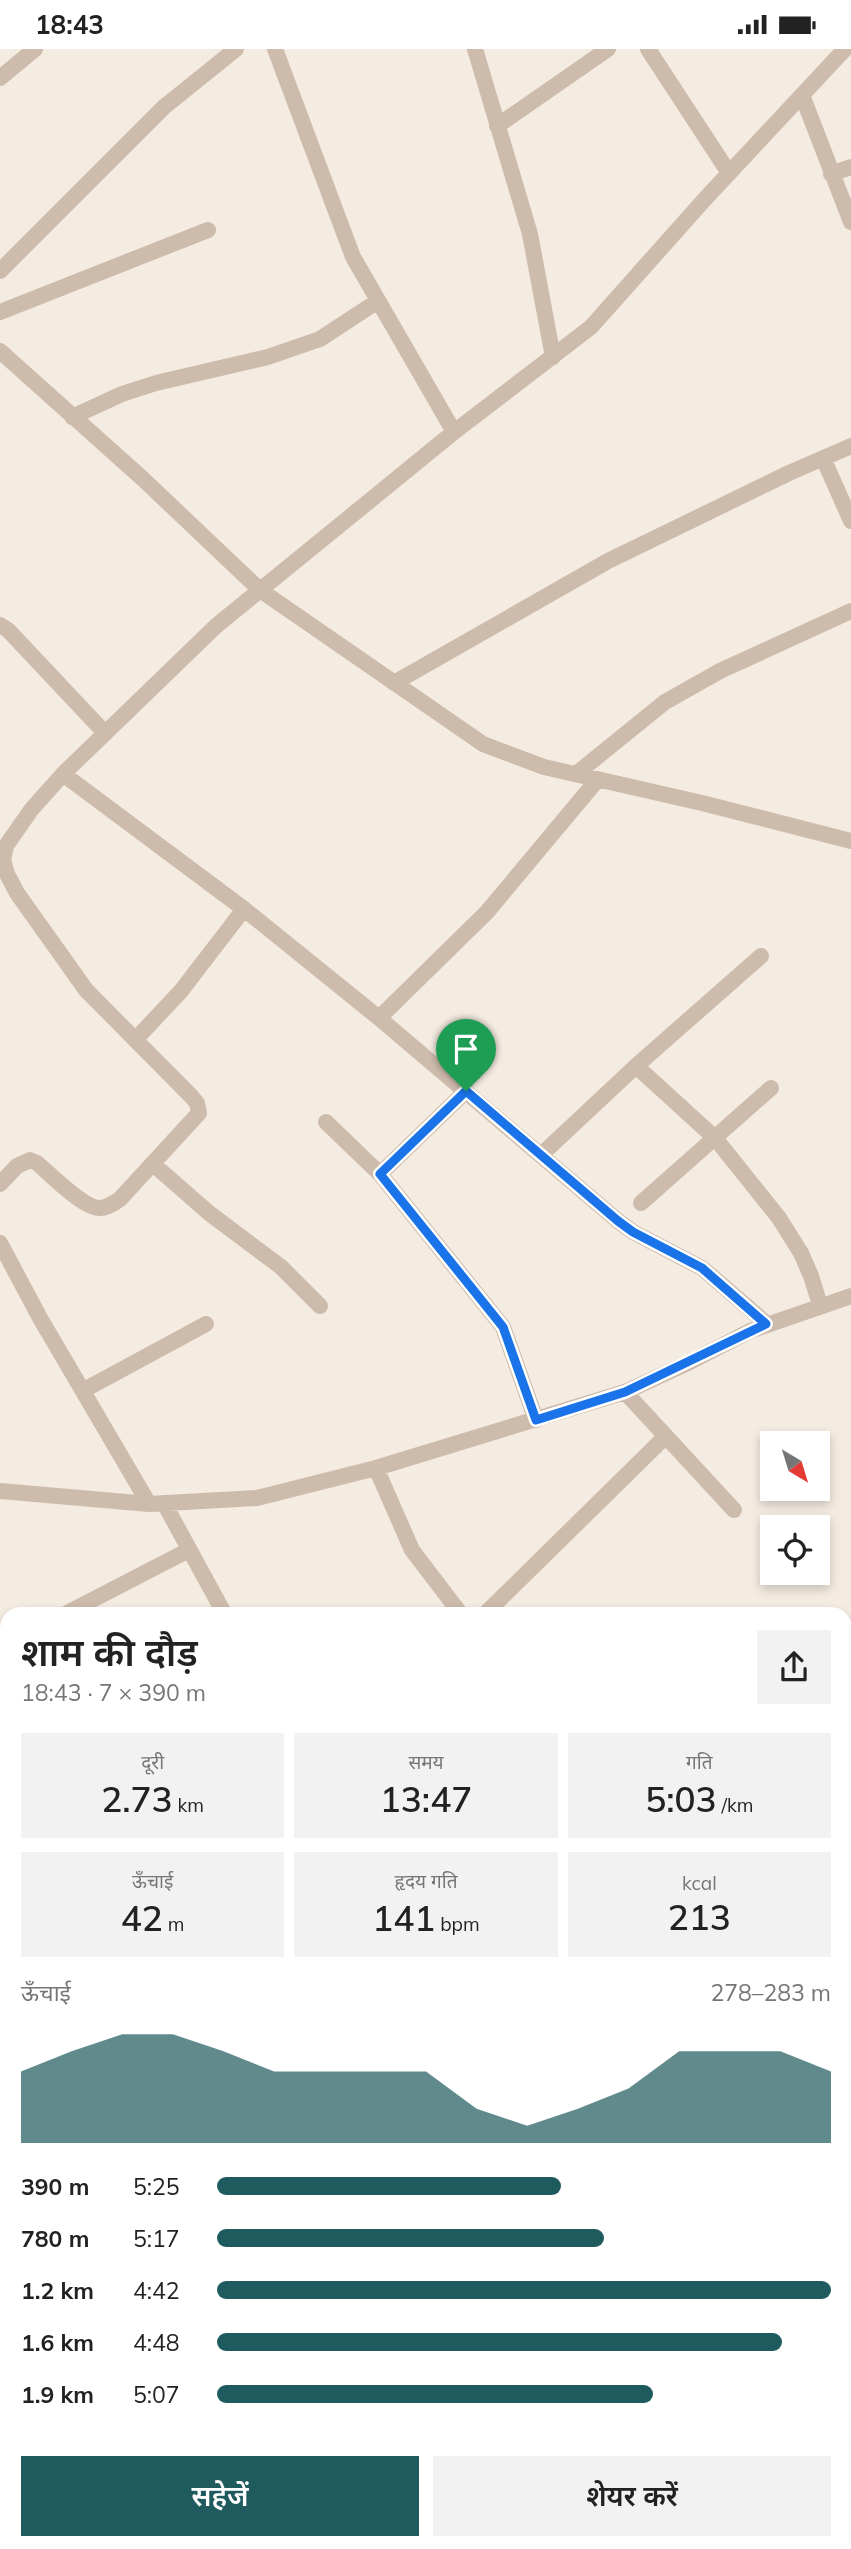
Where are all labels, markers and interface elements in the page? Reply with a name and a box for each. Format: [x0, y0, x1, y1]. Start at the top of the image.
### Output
text: 18:43 [35, 8, 104, 41]
pin [436, 1019, 496, 1091]
icon: arrive [447, 1030, 485, 1068]
north arrow [760, 1431, 830, 1501]
map controls [760, 1431, 830, 1585]
button: locate [760, 1515, 830, 1585]
text: शाम की दौड़ [21, 1628, 198, 1676]
button: share [757, 1630, 831, 1704]
text: 18:43 · 7 × 390 m [21, 1678, 206, 1707]
text: दूरी [141, 1750, 164, 1774]
text: समय [408, 1750, 444, 1774]
text: गति [686, 1750, 713, 1774]
text: 2.73 [101, 1777, 173, 1821]
text: 13:47 [380, 1777, 472, 1821]
text: 5:03 [645, 1777, 717, 1821]
text: km [173, 1793, 204, 1817]
text: /km [717, 1793, 753, 1817]
text: ऊँचाई [132, 1869, 173, 1893]
text: हृदय गति [395, 1869, 457, 1893]
text: kcal [682, 1871, 717, 1895]
text: 213 [668, 1895, 731, 1939]
text: 42 [121, 1896, 163, 1940]
text: 141 [372, 1896, 435, 1940]
text: m [163, 1912, 185, 1936]
text: bpm [435, 1912, 480, 1936]
text: ऊँचाई [21, 1978, 71, 2007]
text: 278–283 m [710, 1978, 831, 2007]
text: 390 m [21, 2172, 89, 2201]
text: 5:25 [133, 2172, 180, 2201]
text: 780 m [21, 2224, 89, 2253]
text: 5:17 [133, 2224, 180, 2253]
text: 1.2 km [21, 2276, 94, 2305]
text: 4:42 [133, 2276, 180, 2305]
text: 1.6 km [21, 2328, 94, 2357]
text: 4:48 [133, 2328, 180, 2357]
text: 1.9 km [21, 2380, 94, 2409]
text: 5:07 [133, 2380, 180, 2409]
button: सहेजें [21, 2456, 419, 2536]
button: शेयर करें [433, 2456, 831, 2536]

